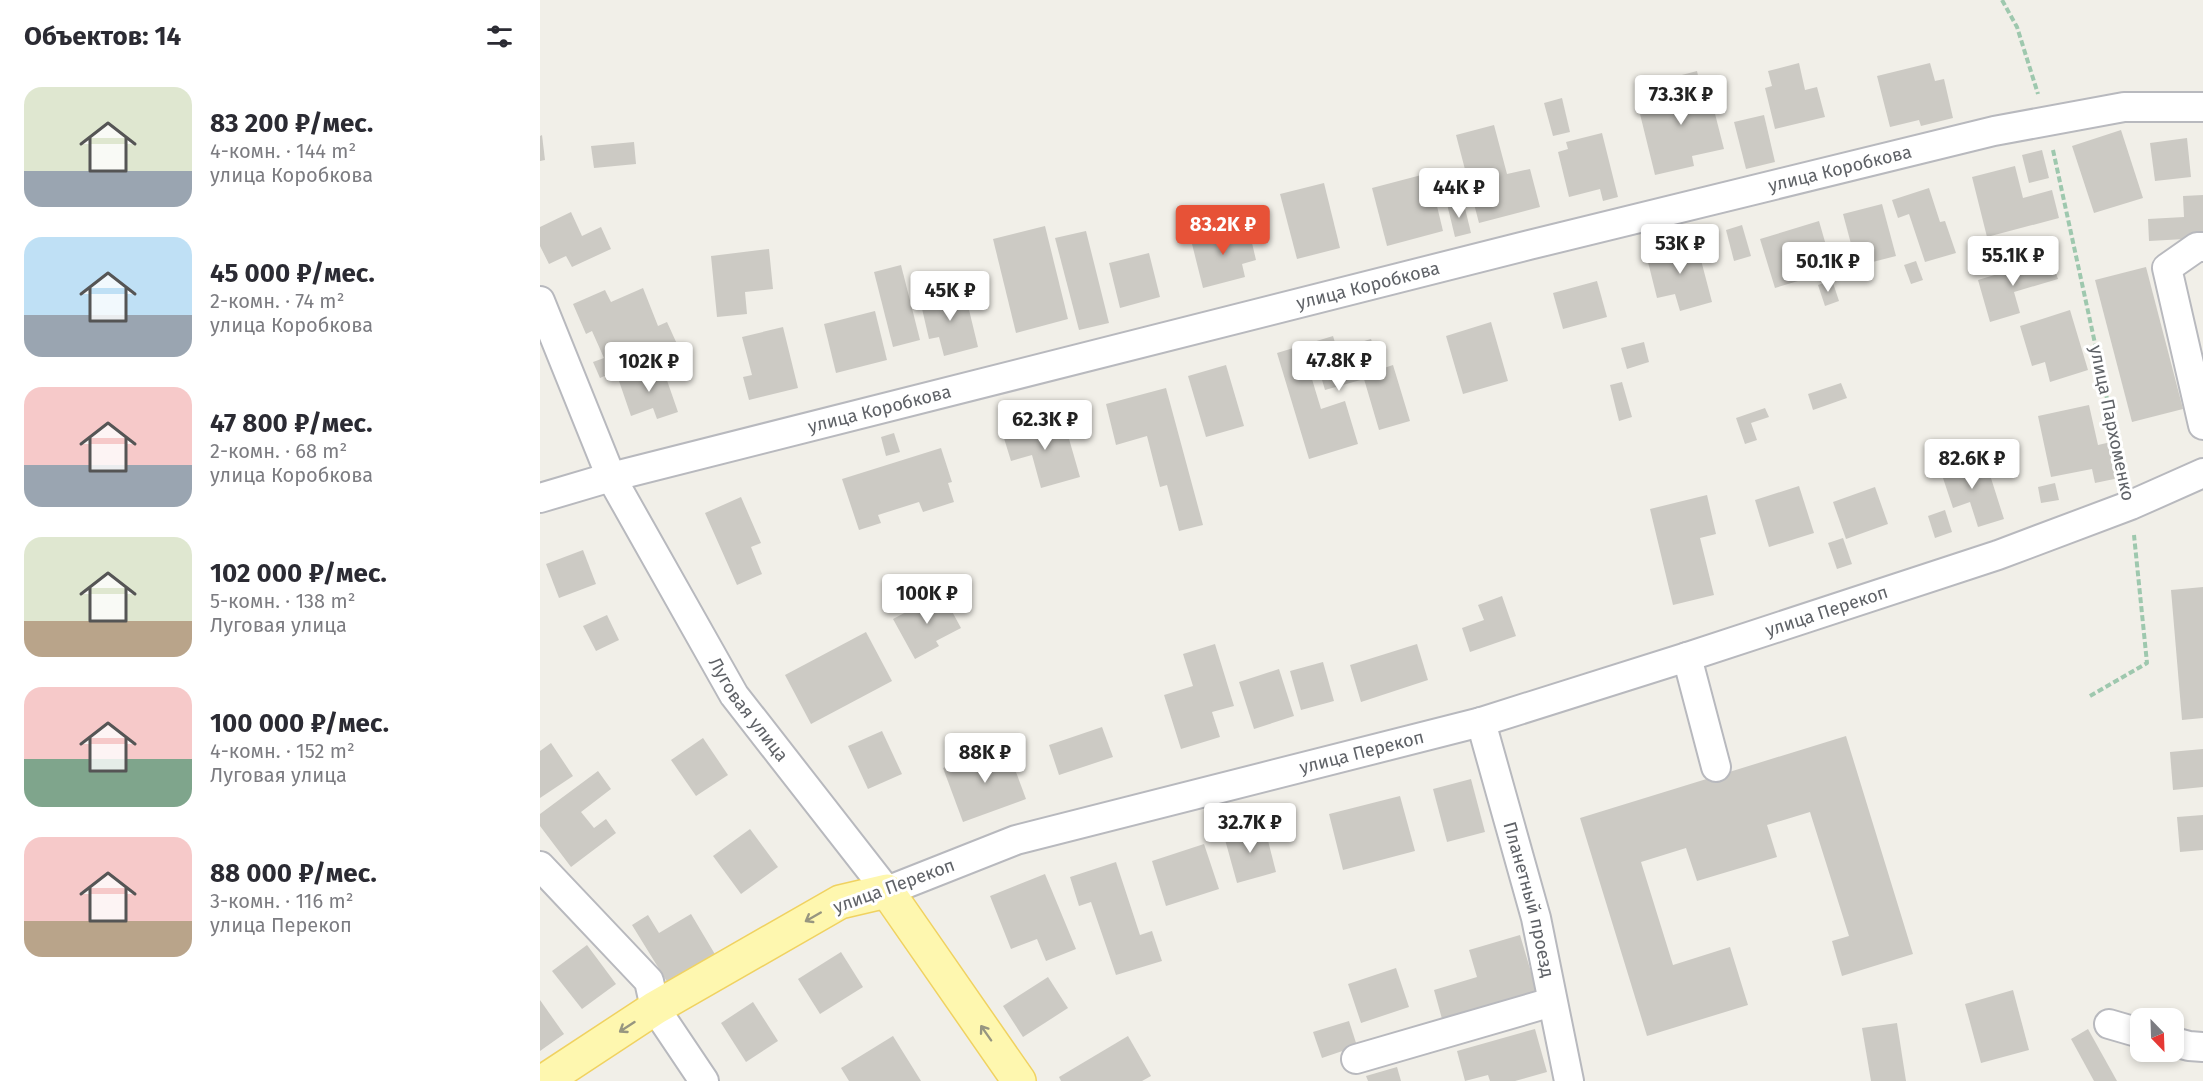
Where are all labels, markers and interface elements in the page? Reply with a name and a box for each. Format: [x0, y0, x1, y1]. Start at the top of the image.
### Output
icon: filters [483, 20, 516, 53]
text: Объектов: 14 [24, 21, 181, 52]
pin: 73.3K ₽ [1626, 75, 1736, 126]
text: 73.3K ₽ [1649, 82, 1713, 106]
text: 83 200 ₽/мес. [210, 108, 373, 139]
icon: home [72, 111, 144, 183]
text: 4-комн. · 144 m² [210, 139, 356, 163]
street label: улица Коробкова [1766, 141, 1914, 197]
text: улица Коробкова [210, 163, 373, 187]
pin: 44K ₽ [1417, 168, 1501, 219]
text: 44K ₽ [1433, 175, 1485, 199]
pin: 83.2K ₽ [1168, 205, 1278, 256]
text: 83.2K ₽ [1190, 212, 1256, 236]
pin: 53K ₽ [1638, 224, 1722, 275]
text: 53K ₽ [1655, 231, 1705, 255]
pin: 55.1K ₽ [1958, 236, 2068, 287]
pin: 50.1K ₽ [1773, 242, 1883, 293]
text: 55.1K ₽ [1982, 243, 2044, 267]
text: 50.1K ₽ [1796, 249, 1860, 273]
street label: улица Коробкова [1294, 257, 1442, 314]
text: 45 000 ₽/мес. [210, 258, 375, 289]
icon: home [72, 261, 144, 333]
pin: 45K ₽ [908, 271, 992, 322]
text: 45K ₽ [924, 278, 976, 302]
text: 2-комн. · 74 m² [210, 289, 344, 313]
text: улица Коробкова [210, 313, 373, 337]
pin: 47.8K ₽ [1284, 341, 1394, 392]
pin: 102K ₽ [600, 342, 698, 393]
street label: улица Пархоменко [2085, 343, 2139, 503]
text: 47.8K ₽ [1306, 348, 1372, 372]
text: 102K ₽ [619, 349, 679, 373]
street label: улица Коробкова [806, 380, 953, 438]
pin: 62.3K ₽ [990, 400, 1100, 451]
text: 62.3K ₽ [1012, 407, 1078, 431]
text: 47 800 ₽/мес. [210, 408, 372, 439]
icon: home [72, 411, 144, 483]
text: 2-комн. · 68 m² [210, 439, 347, 463]
pin: 82.6K ₽ [1917, 439, 2027, 490]
text: 82.6K ₽ [1939, 446, 2005, 470]
text: улица Коробкова [210, 463, 373, 487]
text: 102 000 ₽/мес. [210, 558, 387, 589]
icon: home [72, 561, 144, 633]
pin: 100K ₽ [878, 574, 976, 625]
text: 100K ₽ [896, 581, 958, 605]
street label: улица Перекоп [1762, 581, 1891, 642]
text: 5-комн. · 138 m² [210, 589, 355, 613]
text: Луговая улица [210, 613, 347, 637]
street label: Луговая улица [704, 653, 793, 766]
text: 100 000 ₽/мес. [210, 708, 389, 739]
icon: home [72, 711, 144, 783]
street label: улица Перекоп [1297, 726, 1426, 779]
pin: 88K ₽ [943, 733, 1027, 784]
text: 4-комн. · 152 m² [210, 739, 355, 763]
text: 88K ₽ [959, 740, 1011, 764]
text: Луговая улица [210, 763, 347, 787]
pin: 32.7K ₽ [1195, 803, 1305, 854]
text: 32.7K ₽ [1218, 810, 1282, 834]
street label: Планетный проезд [1498, 819, 1559, 979]
street label: улица Перекоп [830, 854, 958, 918]
text: 88 000 ₽/мес. [210, 858, 377, 889]
icon: home [72, 861, 144, 933]
text: 3-комн. · 116 m² [210, 889, 353, 913]
one-way arrow [805, 912, 822, 924]
text: улица Перекоп [210, 913, 352, 937]
north arrow [2130, 1008, 2184, 1062]
map controls [2130, 1008, 2184, 1062]
one-way arrow [619, 1021, 636, 1033]
one-way arrow [980, 1025, 992, 1042]

